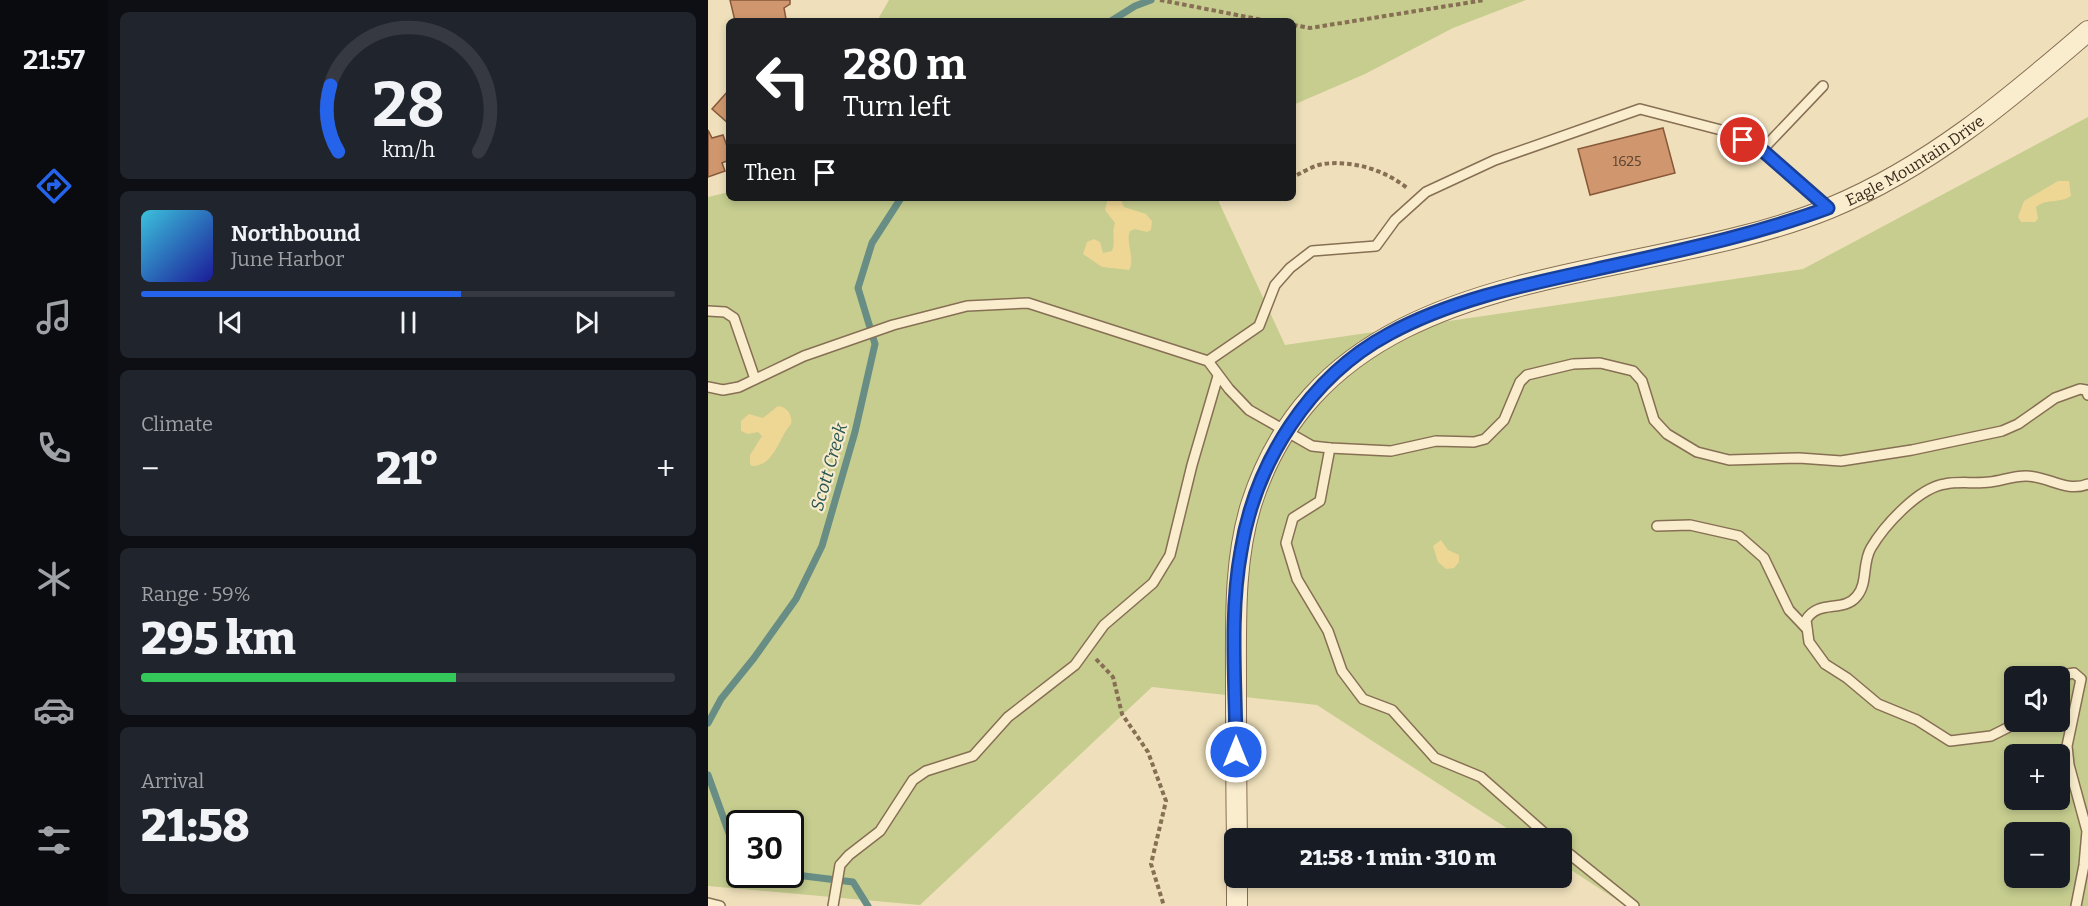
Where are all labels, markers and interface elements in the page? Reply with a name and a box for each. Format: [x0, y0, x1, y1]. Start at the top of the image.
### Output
text: 280 m [843, 40, 966, 90]
icon: left [744, 42, 822, 120]
text: 21:57 [23, 44, 85, 76]
text: 28 [372, 69, 444, 144]
text: Turn left [843, 91, 951, 123]
street label: Eagle Mountain Drive [1843, 111, 1988, 210]
pin [1717, 114, 1768, 165]
icon: arrive [1726, 123, 1759, 156]
text: km/h [381, 138, 435, 164]
house number: 1625 [1613, 153, 1641, 170]
icon: arrive [808, 156, 841, 189]
text: Then [744, 159, 796, 186]
icon: directions [33, 165, 75, 207]
text: Northbound [231, 220, 360, 247]
text: June Harbor [231, 247, 344, 271]
icon: music [33, 296, 75, 338]
icon: previous [214, 306, 247, 339]
icon: pause [392, 306, 425, 339]
icon: next [570, 306, 603, 339]
text: Climate [141, 412, 213, 436]
water label: Scott Creek [806, 420, 852, 513]
icon: phone [33, 427, 75, 469]
text: 21° [376, 442, 440, 496]
text: − [141, 449, 159, 489]
text: + [656, 449, 675, 489]
icon: climate [33, 558, 75, 600]
text: Range · 59% [141, 582, 251, 606]
text: 295 km [141, 612, 296, 666]
map controls [2004, 666, 2070, 888]
button: sound [2004, 666, 2070, 732]
icon: car [33, 689, 75, 731]
position arrow [1204, 720, 1268, 784]
button: + [2004, 744, 2070, 810]
text: Arrival [141, 769, 204, 793]
text: 21:58 [141, 799, 250, 853]
speed limit sign: 30 [726, 810, 804, 888]
icon: filters [33, 819, 75, 861]
button: − [2004, 822, 2070, 888]
text: 21:58 · 1 min · 310 m [1300, 844, 1496, 871]

